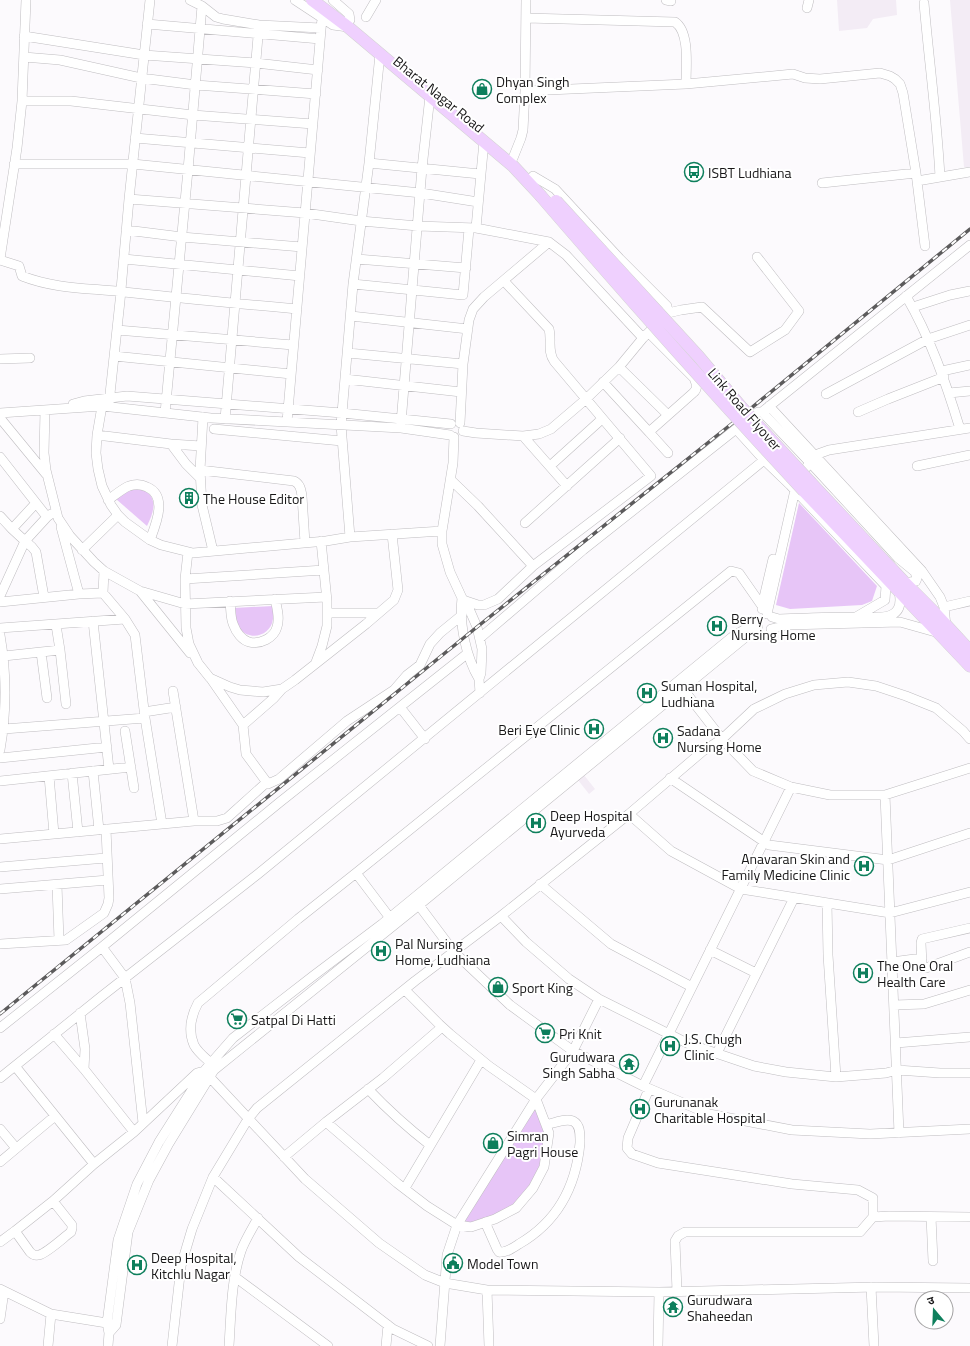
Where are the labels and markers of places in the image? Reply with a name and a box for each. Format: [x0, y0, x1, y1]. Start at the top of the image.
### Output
place label: Dhyan Singh Complex [496, 71, 570, 108]
shop icon: Dhyan Singh Complex [471, 78, 493, 100]
bus stop icon: ISBT Ludhiana [683, 161, 705, 183]
place label: ISBT Ludhiana [708, 162, 791, 183]
building icon: The House Editor [178, 487, 200, 509]
place label: The House Editor [203, 488, 304, 509]
place label: Berry Nursing Home [731, 608, 816, 645]
hospital icon: Berry Nursing Home [706, 615, 728, 637]
place label: Suman Hospital, Ludhiana [661, 675, 757, 712]
hospital icon: Suman Hospital, Ludhiana [636, 682, 658, 704]
hospital icon: Beri Eye Clinic [583, 718, 605, 740]
place label: Beri Eye Clinic [498, 719, 580, 740]
place label: Sadana Nursing Home [677, 720, 762, 757]
hospital icon: Sadana Nursing Home [652, 727, 674, 749]
place label: Deep Hospital Ayurveda [550, 805, 633, 842]
hospital icon: Deep Hospital Ayurveda [525, 812, 547, 834]
place label: Anavaran Skin and Family Medicine Clinic [722, 848, 850, 885]
hospital icon: Anavaran Skin and Family Medicine Clinic [853, 855, 875, 877]
place label: Pal Nursing Home, Ludhiana [395, 933, 490, 970]
hospital icon: Pal Nursing Home, Ludhiana [370, 940, 392, 962]
place label: The One Oral Health Care [877, 955, 953, 992]
hospital icon: The One Oral Health Care [852, 962, 874, 984]
shop icon: Sport King [487, 976, 509, 998]
place label: Sport King [512, 977, 573, 998]
supermarket icon: Satpal Di Hatti [226, 1008, 248, 1030]
place label: Satpal Di Hatti [251, 1009, 336, 1030]
supermarket icon: Pri Knit [534, 1022, 556, 1044]
place label: Pri Knit [559, 1023, 602, 1044]
place label: J.S. Chugh Clinic [684, 1028, 742, 1065]
hospital icon: J.S. Chugh Clinic [659, 1035, 681, 1057]
place label: Gurudwara Singh Sabha [543, 1046, 615, 1083]
temple icon: Gurudwara Singh Sabha [618, 1053, 640, 1075]
place label: Gurunanak Charitable Hospital [654, 1091, 766, 1128]
hospital icon: Gurunanak Charitable Hospital [629, 1098, 651, 1120]
place label: Simran Pagri House [507, 1125, 578, 1162]
shop icon: Simran Pagri House [482, 1132, 504, 1154]
place label: Deep Hospital, Kitchlu Nagar [151, 1247, 237, 1284]
public building icon: Model Town [442, 1252, 464, 1274]
place label: Model Town [467, 1253, 538, 1274]
hospital icon: Deep Hospital, Kitchlu Nagar [126, 1254, 148, 1276]
place label: Gurudwara Shaheedan [687, 1289, 753, 1326]
temple icon: Gurudwara Shaheedan [662, 1296, 684, 1318]

